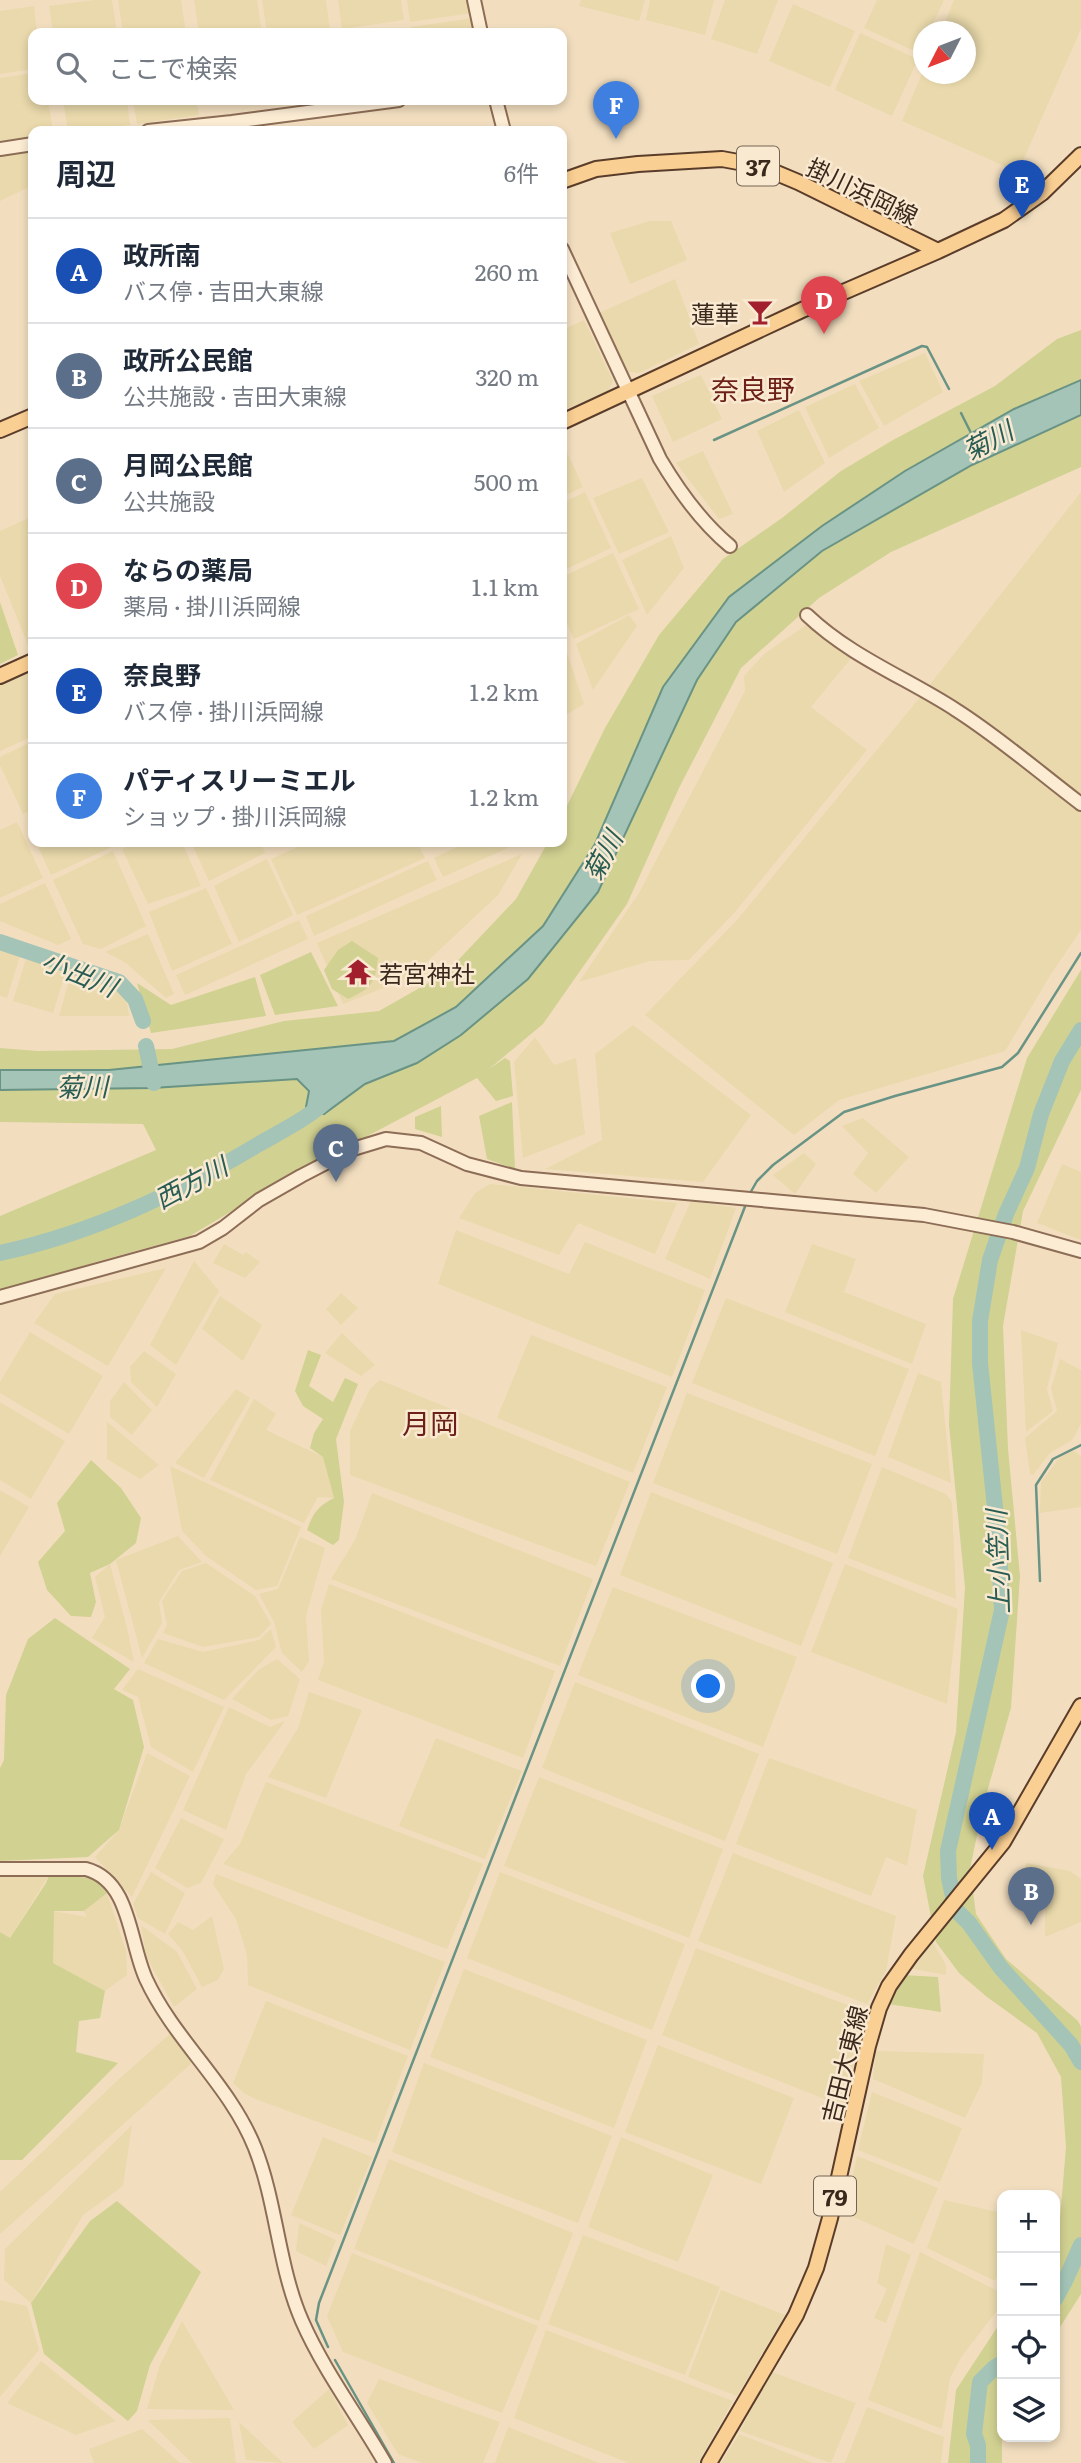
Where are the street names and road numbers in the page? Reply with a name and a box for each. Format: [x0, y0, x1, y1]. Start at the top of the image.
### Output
road number: 37 [737, 146, 779, 186]
street label: 掛川浜岡線 [801, 148, 925, 232]
street label: 吉田大東線 [812, 2002, 874, 2126]
road number: 79 [814, 2176, 856, 2216]

